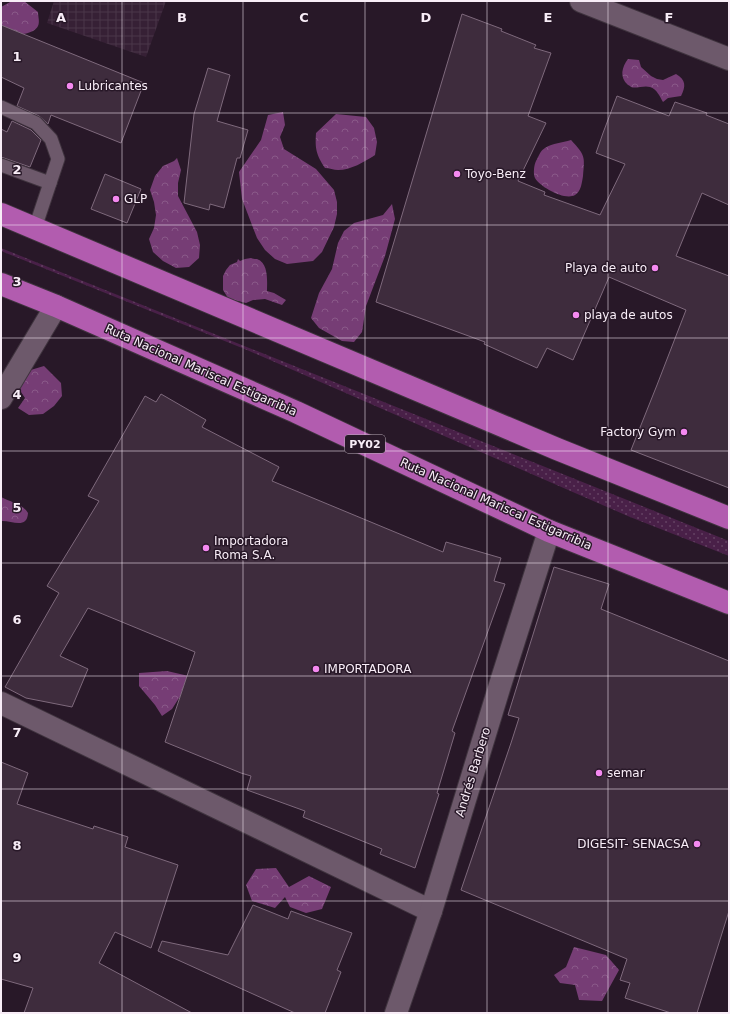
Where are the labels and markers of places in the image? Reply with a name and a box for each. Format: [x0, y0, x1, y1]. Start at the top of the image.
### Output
place label: Lubricantes [78, 79, 148, 93]
marker: Lubricantes [65, 81, 75, 91]
place label: Toyo-Benz [464, 167, 526, 181]
marker: Toyo-Benz [452, 169, 462, 179]
place label: GLP [124, 192, 147, 206]
marker: GLP [111, 194, 121, 204]
place label: Playa de auto [565, 261, 647, 275]
marker: Playa de auto [650, 263, 660, 273]
place label: playa de autos [584, 308, 673, 322]
marker: playa de autos [571, 310, 581, 320]
place label: Factory Gym [600, 425, 676, 439]
marker: Factory Gym [679, 427, 689, 437]
place label: Importadora Roma S.A. [214, 534, 288, 562]
marker: Importadora Roma S.A. [201, 543, 211, 553]
place label: IMPORTADORA [324, 662, 412, 676]
marker: IMPORTADORA [311, 664, 321, 674]
place label: semar [607, 766, 645, 780]
marker: semar [594, 768, 604, 778]
place label: DIGESIT- SENACSA [577, 837, 690, 851]
marker: DIGESIT- SENACSA [692, 839, 702, 849]

